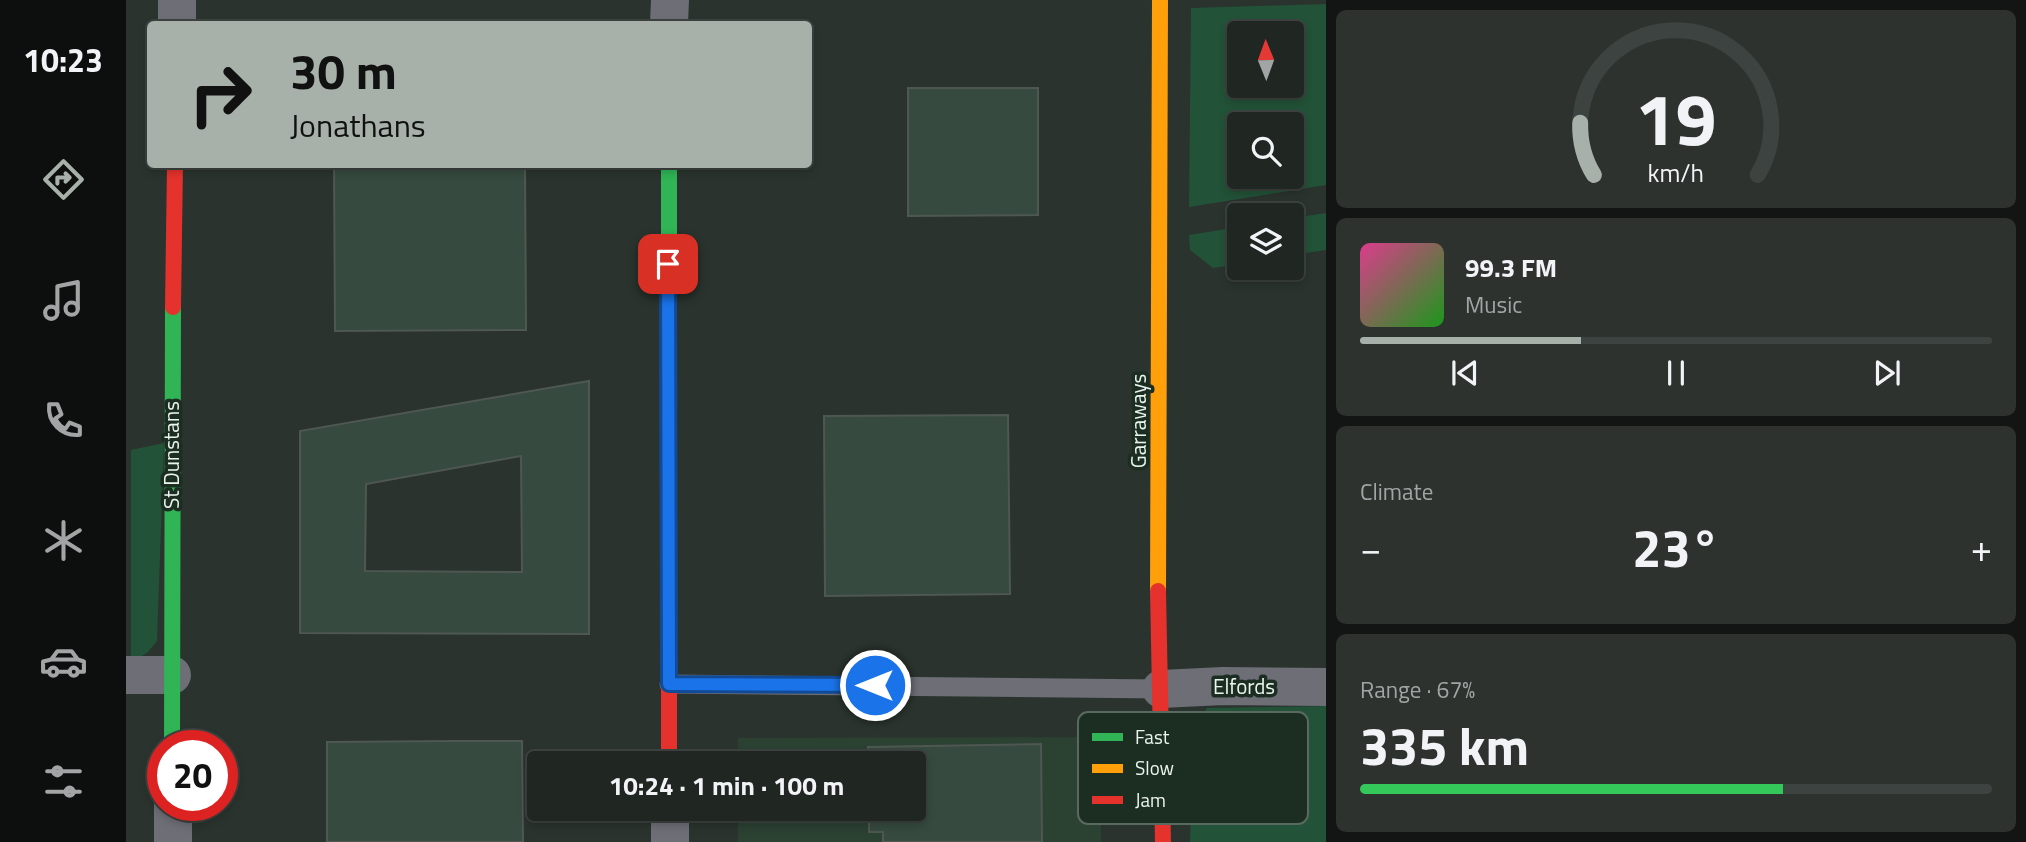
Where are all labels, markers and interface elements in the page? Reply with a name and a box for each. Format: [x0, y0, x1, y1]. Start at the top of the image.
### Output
north arrow [1227, 21, 1304, 98]
map controls [1227, 21, 1304, 280]
text: 30 m [290, 33, 397, 108]
text: 10:23 [23, 36, 103, 84]
icon: right [175, 49, 266, 140]
text: 19 [1635, 63, 1717, 173]
text: Jonathans [290, 101, 426, 149]
button: search [1227, 112, 1304, 189]
text: km/h [1648, 154, 1704, 192]
icon: directions [39, 155, 88, 204]
button: layers [1227, 203, 1304, 280]
pin [638, 234, 698, 294]
icon: arrive [649, 245, 687, 283]
text: 99.3 FM [1465, 248, 1557, 287]
icon: music [39, 276, 88, 325]
text: Music [1465, 287, 1522, 322]
icon: previous [1446, 354, 1484, 392]
icon: pause [1657, 354, 1695, 392]
icon: next [1868, 354, 1906, 392]
street label: Garraways [1122, 374, 1154, 468]
icon: phone [39, 396, 88, 445]
street label: St Dunstans [155, 401, 187, 509]
text: Climate [1360, 474, 1433, 509]
text: 23° [1632, 508, 1720, 587]
icon: climate [39, 516, 88, 565]
text: − [1360, 519, 1381, 577]
text: + [1971, 519, 1992, 577]
icon: car [39, 637, 88, 686]
position arrow [838, 648, 912, 722]
street label: Elfords [1213, 670, 1275, 702]
text: Range · 67% [1360, 672, 1475, 707]
text: 335 km [1360, 706, 1529, 785]
legend [1078, 712, 1308, 824]
text: Fast [1135, 722, 1170, 751]
speed limit sign: 20 [147, 730, 238, 821]
text: Slow [1135, 753, 1174, 782]
icon: filters [39, 757, 88, 806]
text: 10:24 · 1 min · 100 m [609, 766, 844, 805]
text: Jam [1135, 785, 1166, 814]

